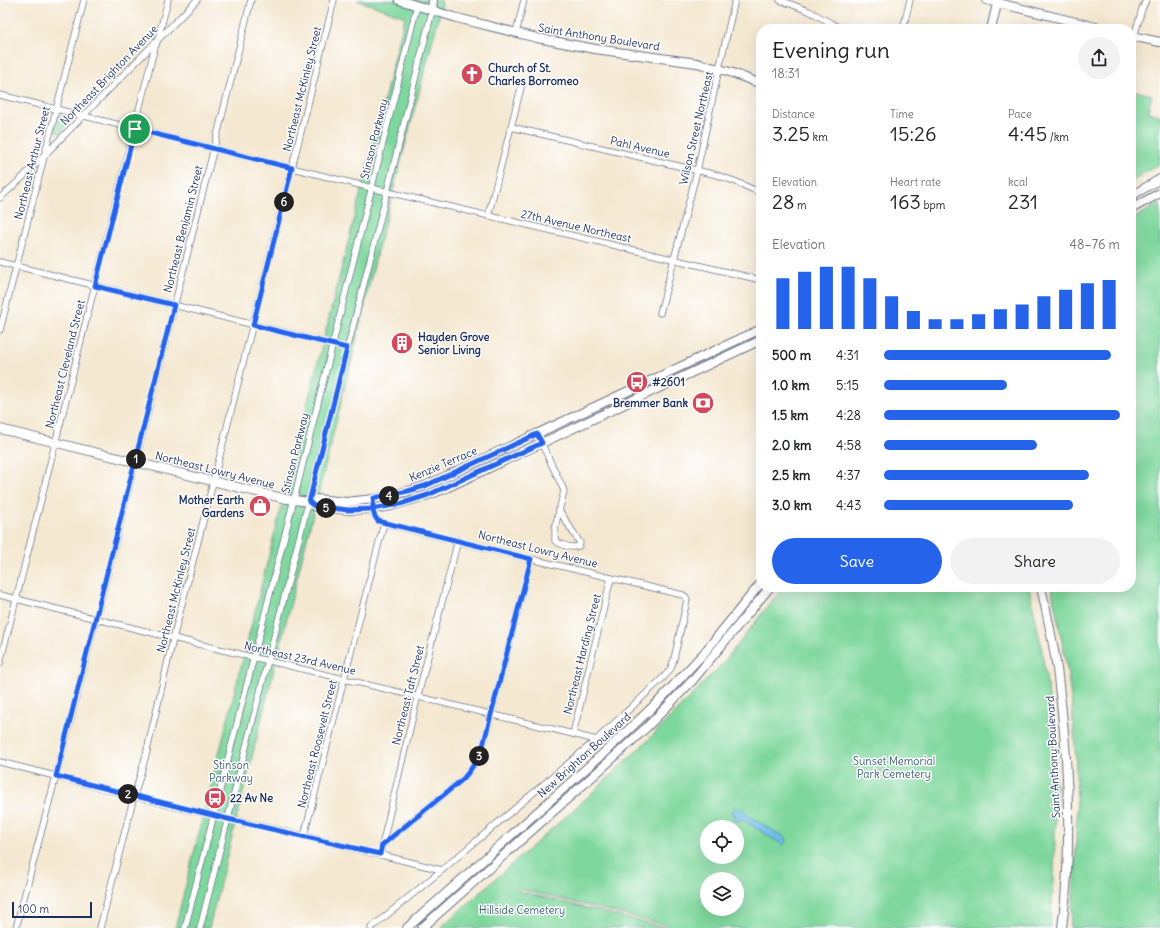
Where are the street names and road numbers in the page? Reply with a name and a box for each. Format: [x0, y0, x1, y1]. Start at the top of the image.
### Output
street label: Saint Anthony Boulevard [537, 20, 661, 54]
street label: Northeast Brighton Avenue [57, 22, 161, 128]
street label: Northeast McKinley Street [280, 25, 324, 153]
street label: Wilson Street Northeast [676, 70, 716, 186]
street label: Stinson Parkway [357, 97, 391, 181]
street label: Northeast Arthur Street [11, 105, 53, 221]
street label: Pahl Avenue [609, 133, 671, 161]
street label: Northeast Benjamin Street [160, 164, 206, 294]
street label: 27th Avenue Northeast [520, 206, 633, 246]
street label: Northeast Cleveland Street [42, 298, 88, 430]
street label: Stinson Parkway [278, 411, 312, 495]
street label: Kenzie Terrace [407, 443, 479, 485]
street label: Northeast Lowry Avenue [154, 448, 276, 492]
street label: Northeast McKinley Street [154, 526, 198, 654]
street label: Northeast Lowry Avenue [477, 527, 599, 571]
street label: Northeast Harding Street [560, 592, 604, 716]
street label: Northeast 23rd Avenue [243, 638, 357, 678]
street label: Northeast Taft Street [389, 643, 427, 746]
street label: Northeast Roosevelt Street [294, 678, 340, 809]
street label: Saint Anthony Boulevard [1043, 695, 1063, 819]
street label: New Brighton Boulevard [534, 709, 634, 801]

